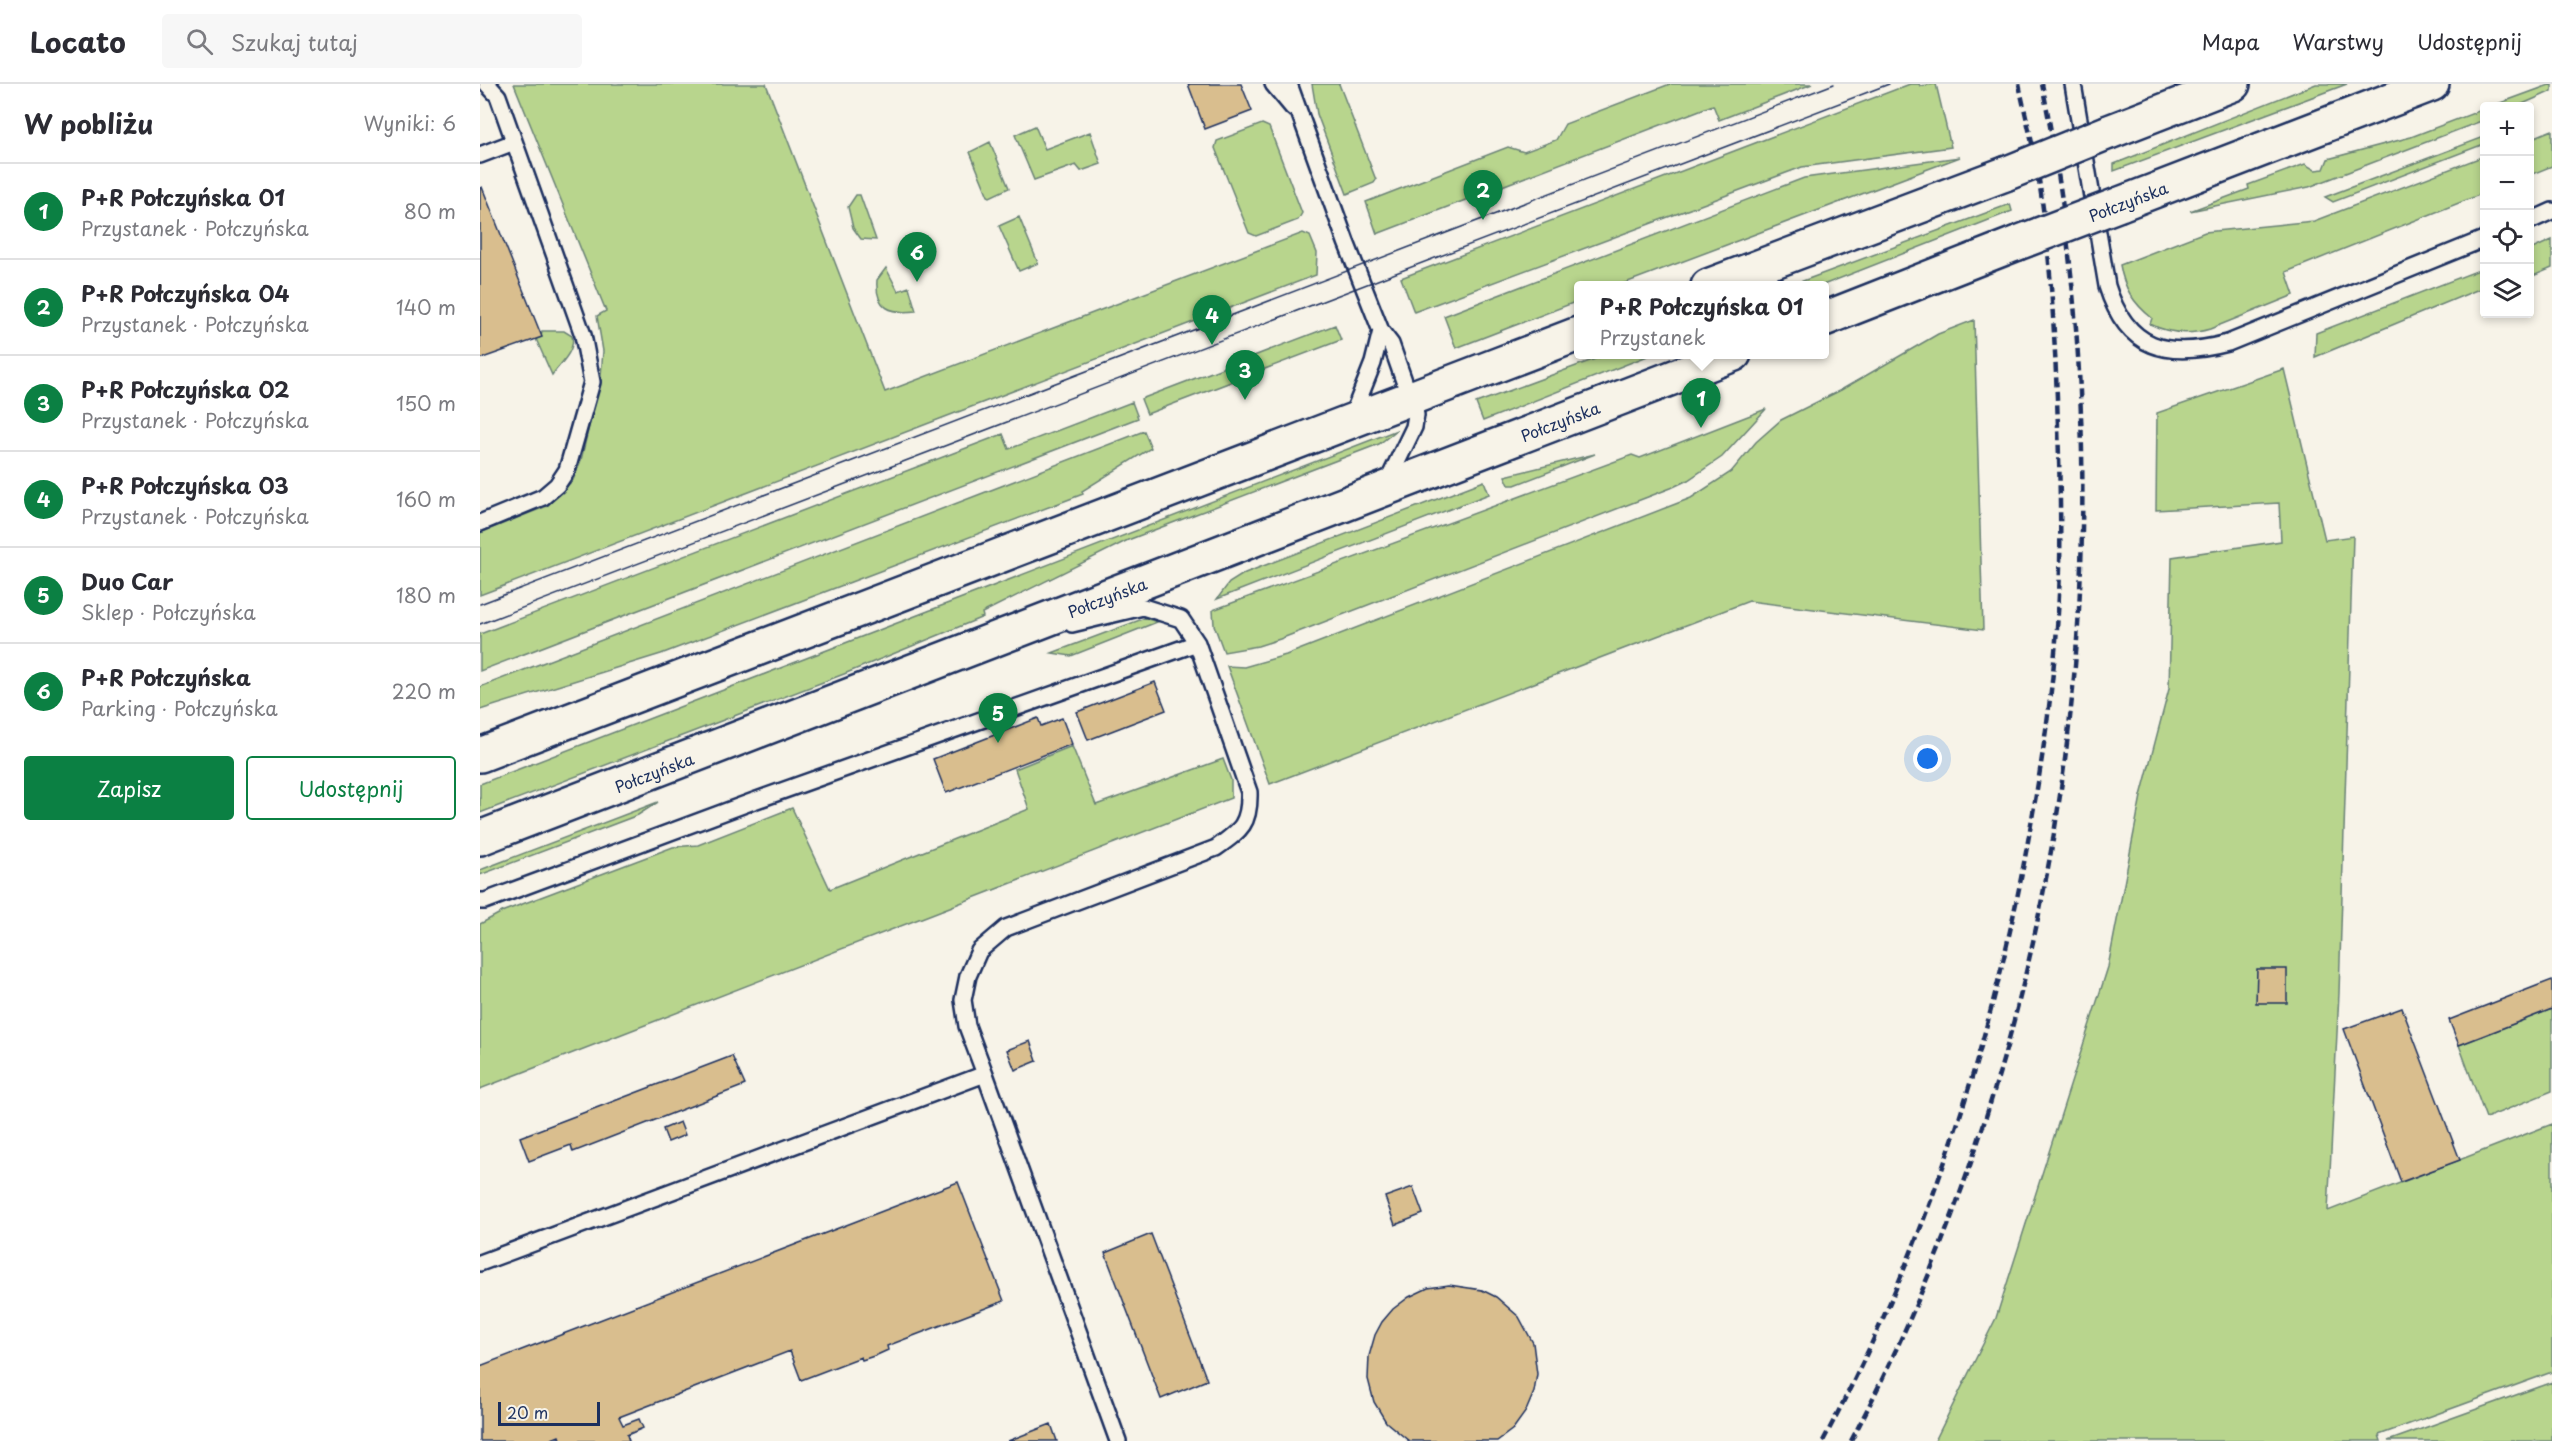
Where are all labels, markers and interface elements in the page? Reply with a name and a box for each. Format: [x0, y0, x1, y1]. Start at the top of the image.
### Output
search box [162, 14, 582, 68]
text: Locato [30, 20, 126, 63]
icon: search [183, 25, 216, 58]
text: Szukaj tutaj [231, 25, 358, 58]
text: Mapa [2202, 25, 2260, 57]
text: Warstwy [2293, 25, 2384, 57]
text: Udostępnij [2417, 25, 2522, 57]
map controls [2480, 102, 2534, 318]
button: + [2480, 102, 2534, 156]
text: W pobliżu [24, 104, 153, 143]
text: Wyniki: 6 [364, 108, 456, 138]
button: − [2480, 156, 2534, 210]
pin: 2 [1464, 170, 1502, 220]
street label: Połczyńska [2085, 175, 2171, 227]
text: P+R Połczyńska 01 [81, 180, 285, 213]
text: 1 [39, 196, 48, 226]
text: 80 m [404, 196, 456, 226]
button: locate [2480, 210, 2534, 264]
text: Przystanek · Połczyńska [81, 213, 309, 243]
pin: 6 [898, 232, 936, 282]
button: layers [2480, 264, 2534, 318]
text: P+R Połczyńska 04 [81, 276, 289, 309]
popup [1574, 281, 1829, 359]
text: P+R Połczyńska 01 [1599, 289, 1804, 322]
text: 2 [36, 292, 51, 322]
text: 140 m [396, 292, 456, 322]
pin: 4 [1192, 296, 1232, 345]
text: Przystanek · Połczyńska [81, 309, 309, 339]
text: Przystanek [1599, 322, 1706, 352]
pin: 3 [1226, 350, 1264, 400]
text: P+R Połczyńska 02 [81, 372, 289, 405]
pin: 1 [1682, 378, 1720, 428]
text: 3 [37, 388, 50, 418]
text: 150 m [396, 388, 456, 418]
street label: Połczyńska [1517, 395, 1603, 447]
text: Przystanek · Połczyńska [81, 405, 309, 435]
text: P+R Połczyńska 03 [81, 468, 289, 501]
text: 4 [37, 484, 50, 514]
text: 160 m [396, 484, 456, 514]
text: Przystanek · Połczyńska [81, 501, 309, 531]
text: Duo Car [81, 564, 173, 597]
street label: Połczyńska [1064, 571, 1150, 623]
text: 5 [37, 580, 50, 610]
text: 180 m [396, 580, 456, 610]
text: Sklep · Połczyńska [81, 597, 256, 627]
text: P+R Połczyńska [81, 660, 251, 693]
text: 6 [36, 676, 51, 706]
text: 220 m [392, 676, 456, 706]
text: Parking · Połczyńska [81, 693, 278, 723]
pin: 5 [978, 694, 1018, 743]
your location [1913, 744, 1942, 773]
street label: Połczyńska [611, 746, 697, 798]
button: Zapisz [24, 756, 234, 820]
button: Udostępnij [246, 756, 456, 820]
scale bar [498, 1399, 600, 1426]
text: 20 m [507, 1400, 548, 1424]

